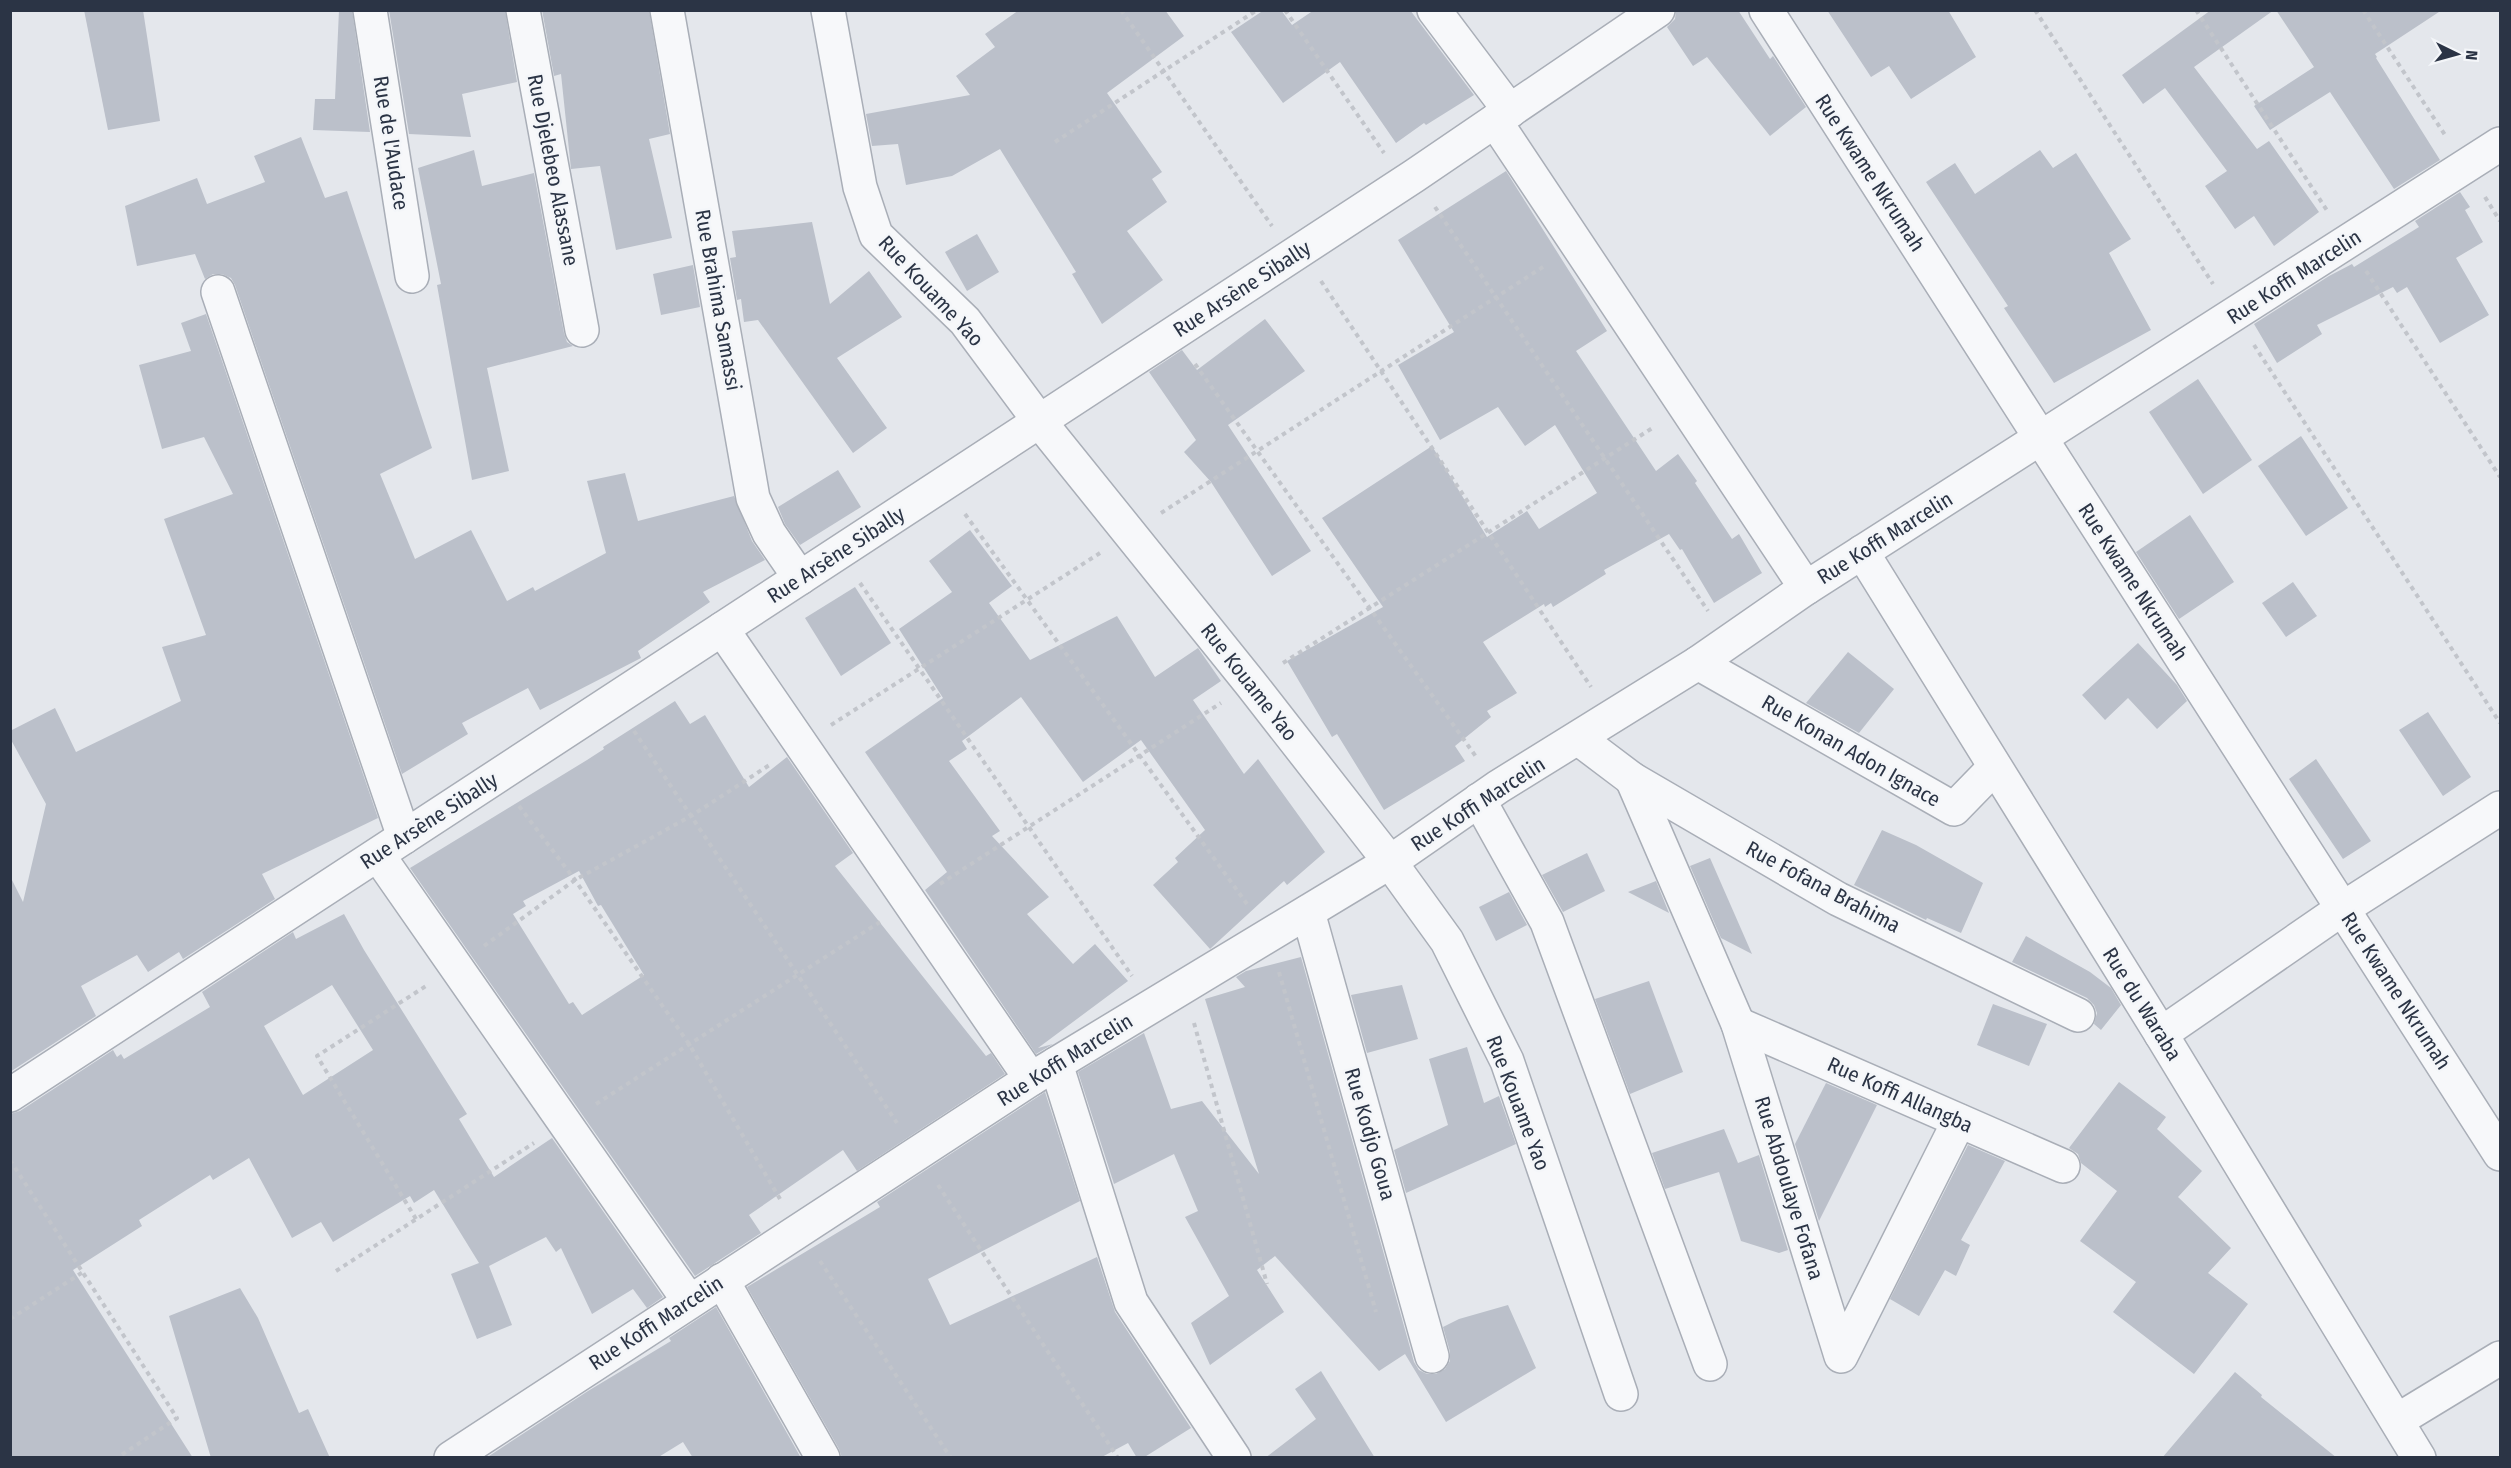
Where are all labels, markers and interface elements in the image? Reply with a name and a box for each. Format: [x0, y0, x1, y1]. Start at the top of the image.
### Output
north arrow [2427, 24, 2487, 84]
text: N [2462, 50, 2481, 61]
street label: Rue Djelebeo Alassane [522, 72, 584, 268]
street label: Rue de l'Audace [368, 74, 414, 212]
street label: Rue Kwame Nkrumah [1809, 89, 1931, 257]
street label: Rue Brahima Samassi [689, 207, 747, 393]
street label: Rue Koffi Marcelin [2222, 224, 2366, 330]
street label: Rue Kouame Yao [873, 230, 989, 352]
street label: Rue Arsène Sibally [1168, 235, 1316, 343]
street label: Rue Koffi Marcelin [1812, 486, 1958, 590]
street label: Rue Kwame Nkrumah [2072, 498, 2194, 666]
street label: Rue Arsène Sibally [762, 501, 910, 609]
street label: Rue Kouame Yao [1195, 618, 1303, 746]
street label: Rue Konan Adon Ignace [1757, 689, 1945, 813]
street label: Rue Koffi Marcelin [1406, 751, 1550, 857]
street label: Rue Arsène Sibally [355, 767, 503, 875]
street label: Rue Fofana Brahima [1741, 835, 1905, 939]
street label: Rue Kwame Nkrumah [2335, 907, 2457, 1075]
street label: Rue du Waraba [2097, 943, 2187, 1065]
street label: Rue Koffi Marcelin [992, 1008, 1138, 1112]
street label: Rue Kouame Yao [1480, 1032, 1556, 1174]
street label: Rue Koffi Allangba [1823, 1051, 1977, 1139]
street label: Rue Kodjo Goua [1339, 1065, 1401, 1203]
street label: Rue Abdoulaye Fofana [1749, 1093, 1829, 1283]
street label: Rue Koffi Marcelin [584, 1270, 728, 1376]

